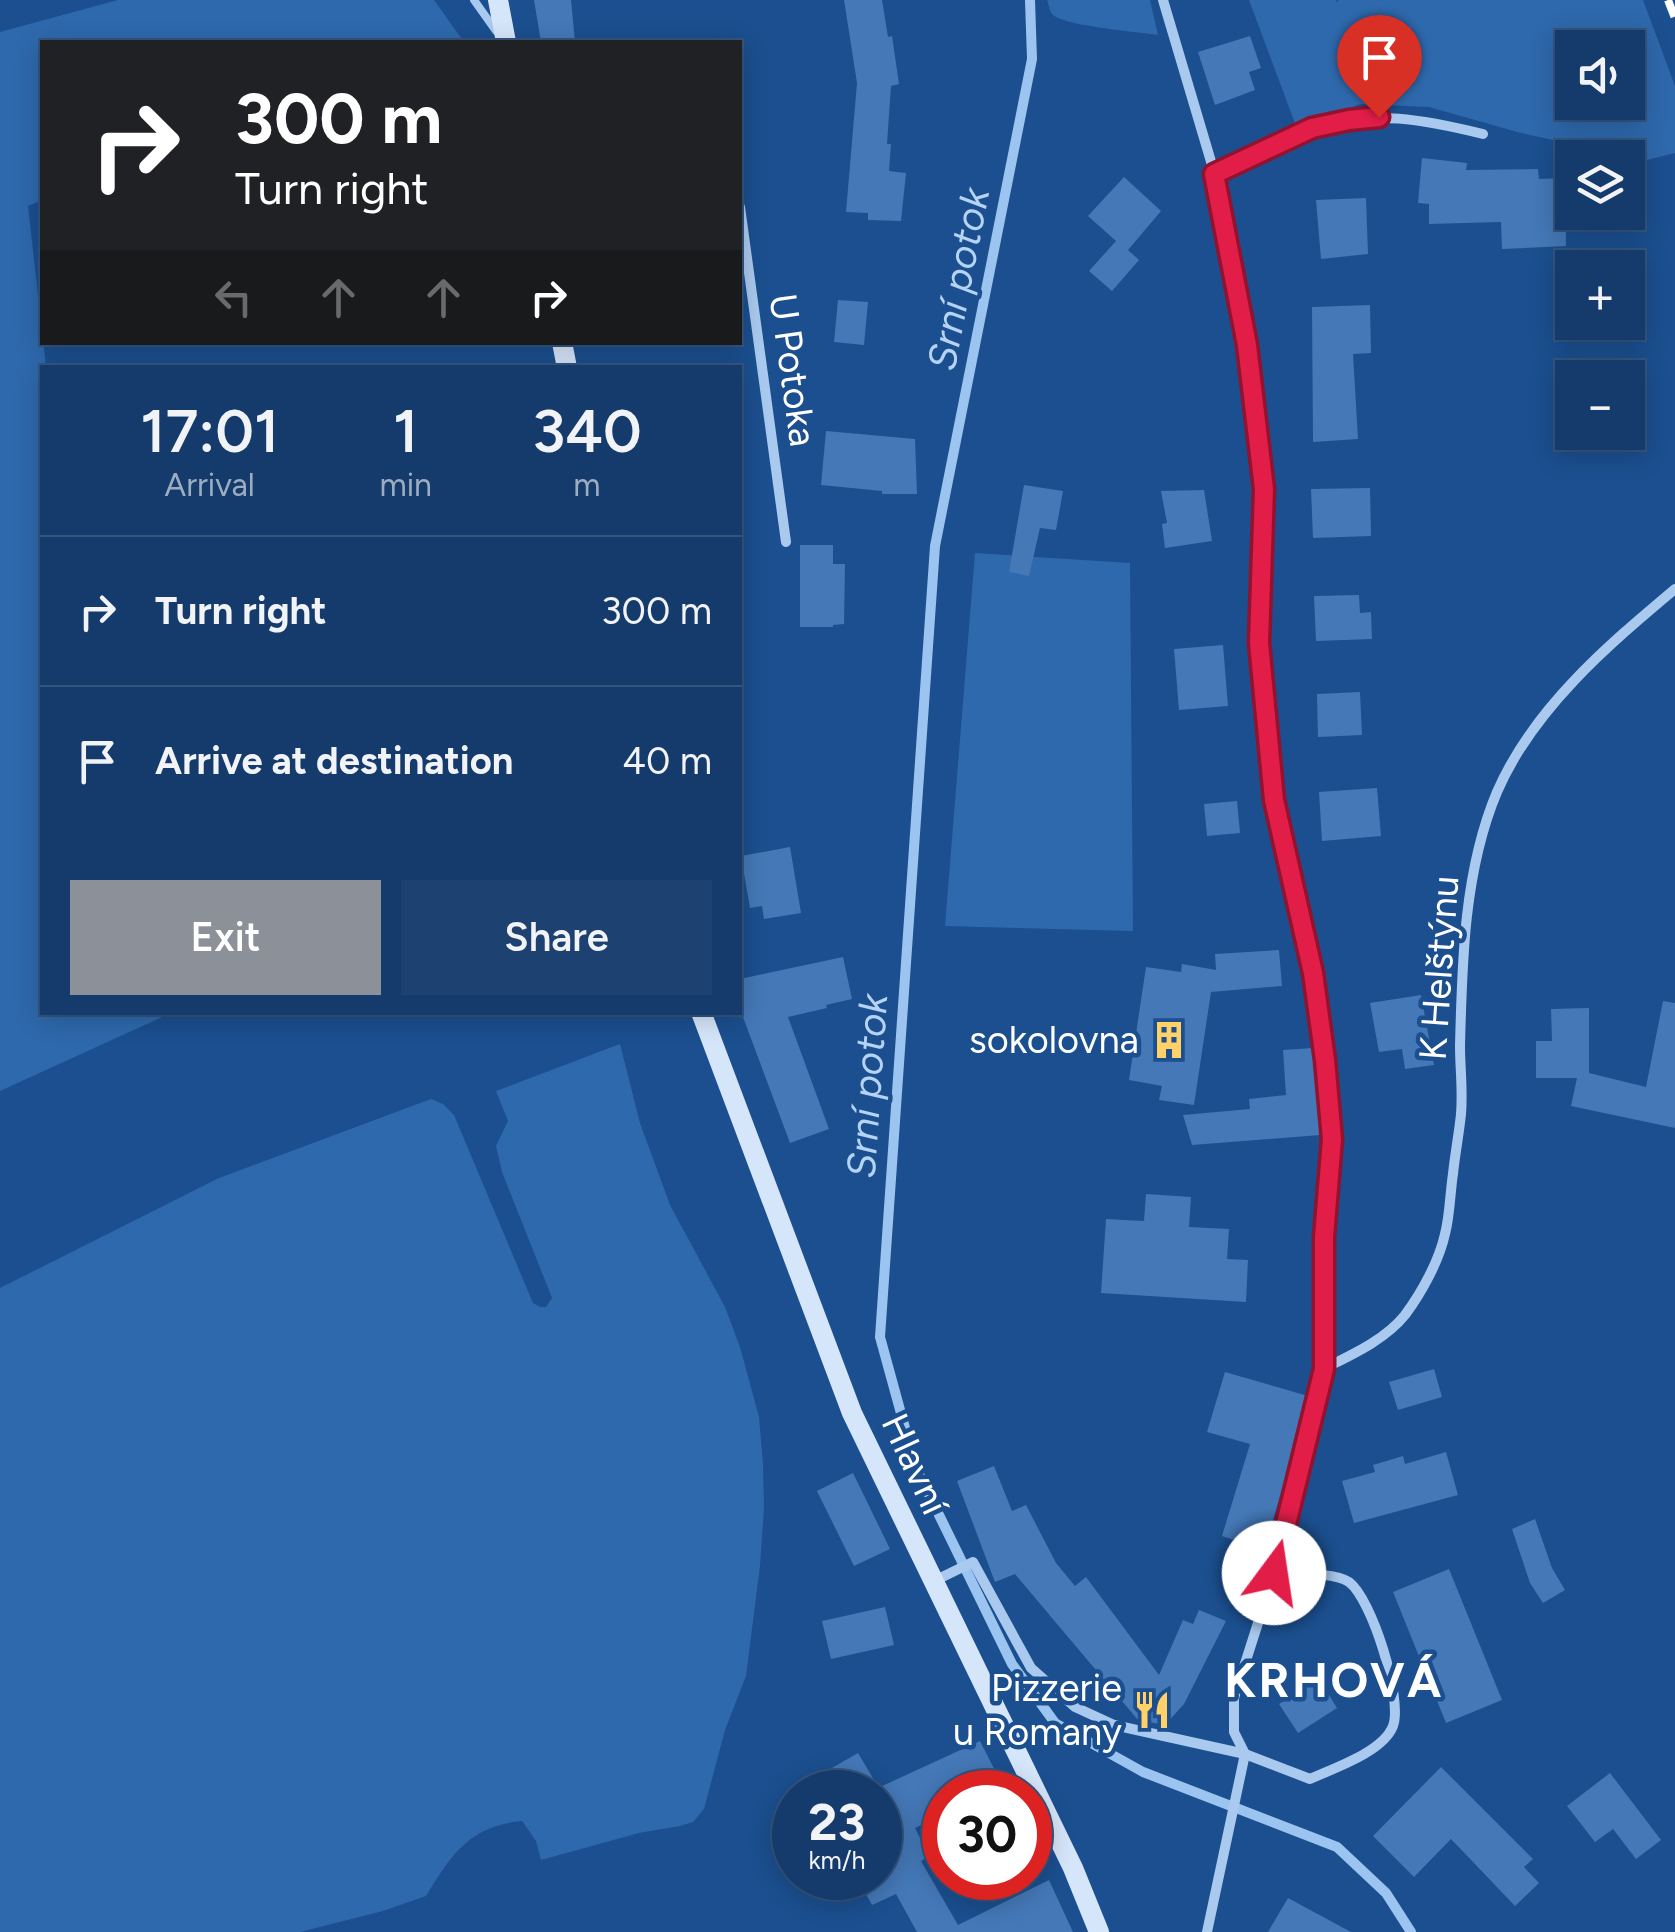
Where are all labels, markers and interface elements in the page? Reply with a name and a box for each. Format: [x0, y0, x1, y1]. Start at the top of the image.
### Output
pin [1337, 15, 1422, 118]
icon: arrive [1352, 30, 1407, 85]
map controls [1555, 30, 1645, 450]
button: sound [1555, 30, 1645, 120]
text: 300 m [235, 76, 442, 161]
icon: right [70, 80, 200, 210]
button: layers [1555, 140, 1645, 230]
text: Turn right [235, 161, 428, 215]
water label: Srní potok [917, 182, 999, 374]
button: + [1555, 250, 1645, 340]
icon: left [206, 270, 261, 325]
icon: ahead [311, 270, 366, 325]
icon: ahead [416, 270, 471, 325]
icon: right [521, 270, 576, 325]
street label: U Potoka [760, 291, 826, 449]
button: − [1555, 360, 1645, 450]
text: 17:01 [140, 395, 279, 467]
text: 1 [393, 395, 418, 467]
text: 340 [532, 395, 642, 467]
text: Arrival [165, 466, 255, 504]
text: min [379, 466, 432, 504]
text: m [573, 466, 601, 504]
icon: right [70, 584, 125, 639]
text: Turn right [155, 588, 327, 634]
text: 300 m [601, 588, 712, 634]
icon: arrive [70, 734, 125, 789]
text: Arrive at destination [155, 738, 513, 784]
text: 40 m [622, 738, 712, 784]
street label: K Helštýnu [1410, 874, 1468, 1062]
button: Exit [70, 880, 381, 995]
button: Share [401, 880, 712, 995]
water label: Srní potok [837, 991, 897, 1180]
place label: sokolovna [969, 1017, 1139, 1063]
building icon: sokolovna [1148, 1019, 1190, 1061]
street label: Hlavní [872, 1406, 959, 1524]
position arrow [1222, 1521, 1326, 1625]
district label: KRHOVÁ [1224, 1651, 1444, 1709]
place label: Pizzerie u Romany [953, 1665, 1122, 1755]
restaurant icon: Pizzerie u Romany [1131, 1689, 1173, 1731]
speed limit sign: 30 [922, 1770, 1052, 1900]
text: 23 [809, 1792, 865, 1853]
text: km/h [808, 1845, 866, 1875]

